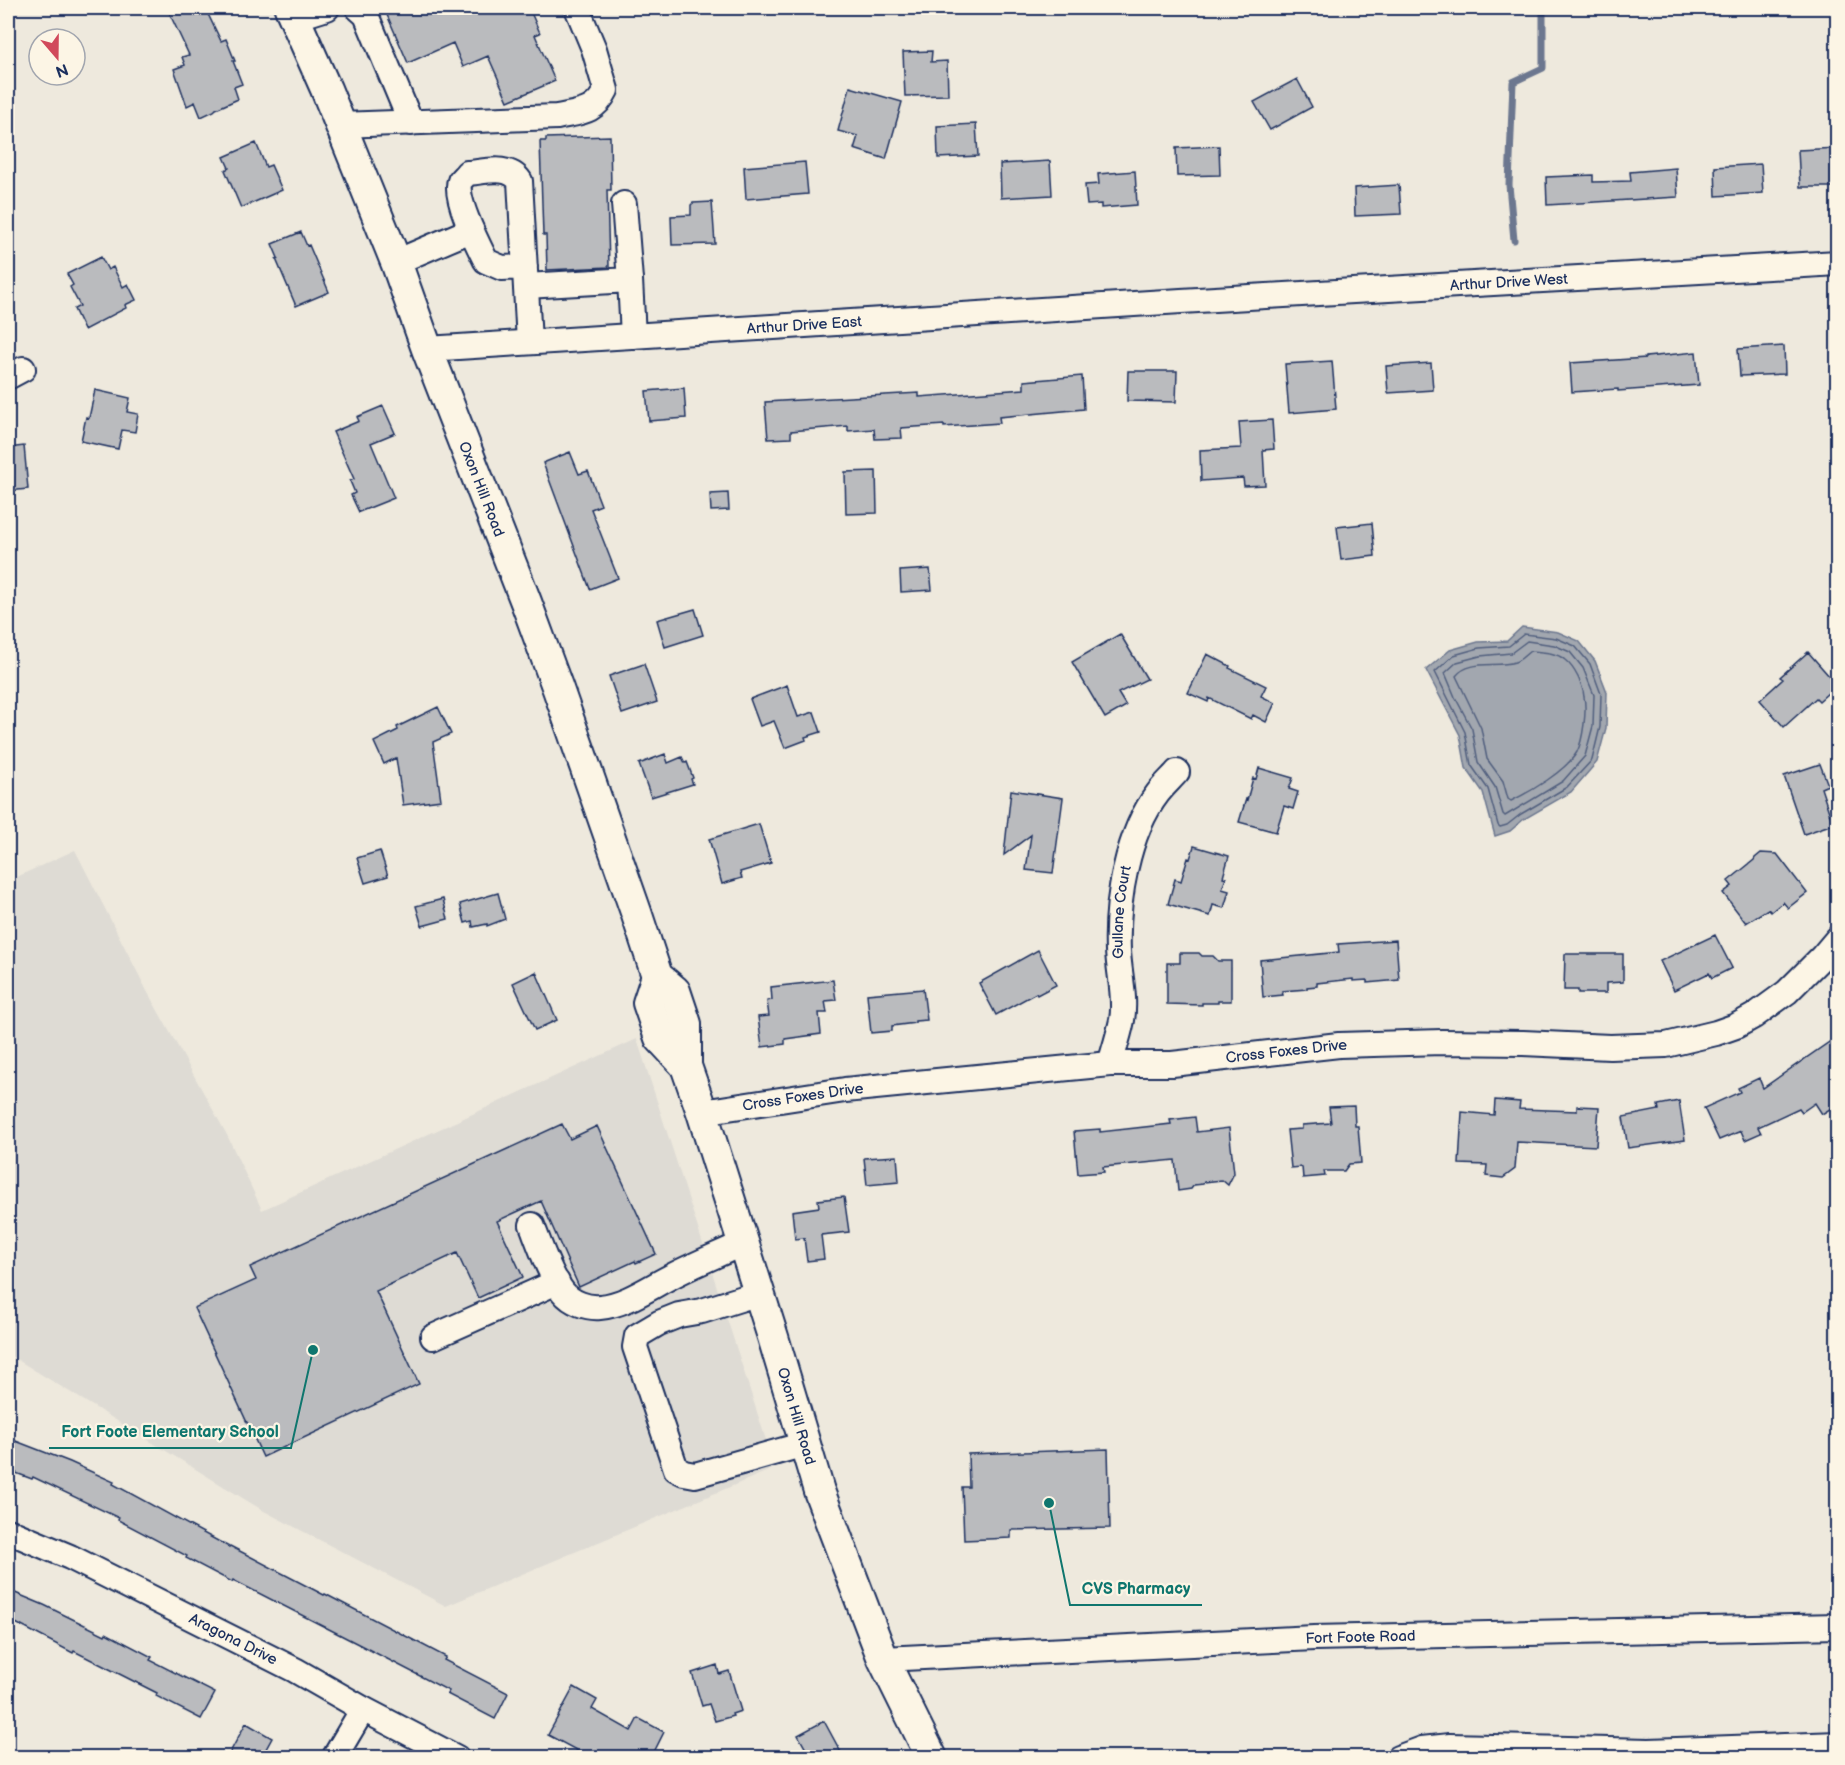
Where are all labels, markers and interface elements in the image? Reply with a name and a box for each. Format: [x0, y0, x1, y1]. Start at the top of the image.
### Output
north arrow [27, 27, 87, 87]
text: N [53, 59, 71, 81]
street label: Arthur Drive West [1449, 269, 1569, 295]
street label: Arthur Drive East [746, 312, 863, 338]
street label: Oxon Hill Road [455, 439, 509, 539]
street label: Gullane Court [1108, 863, 1136, 959]
street label: Cross Foxes Drive [1225, 1035, 1347, 1067]
street label: Cross Foxes Drive [741, 1079, 864, 1115]
street label: Oxon Hill Road [773, 1365, 820, 1467]
callout: Fort Foote Elementary School [49, 1414, 291, 1448]
text: Fort Foote Elementary School [61, 1423, 279, 1442]
callout: CVS Pharmacy [1070, 1571, 1202, 1605]
text: CVS Pharmacy [1082, 1580, 1191, 1599]
street label: Aragona Drive [186, 1609, 281, 1669]
street label: Fort Foote Road [1305, 1626, 1416, 1648]

